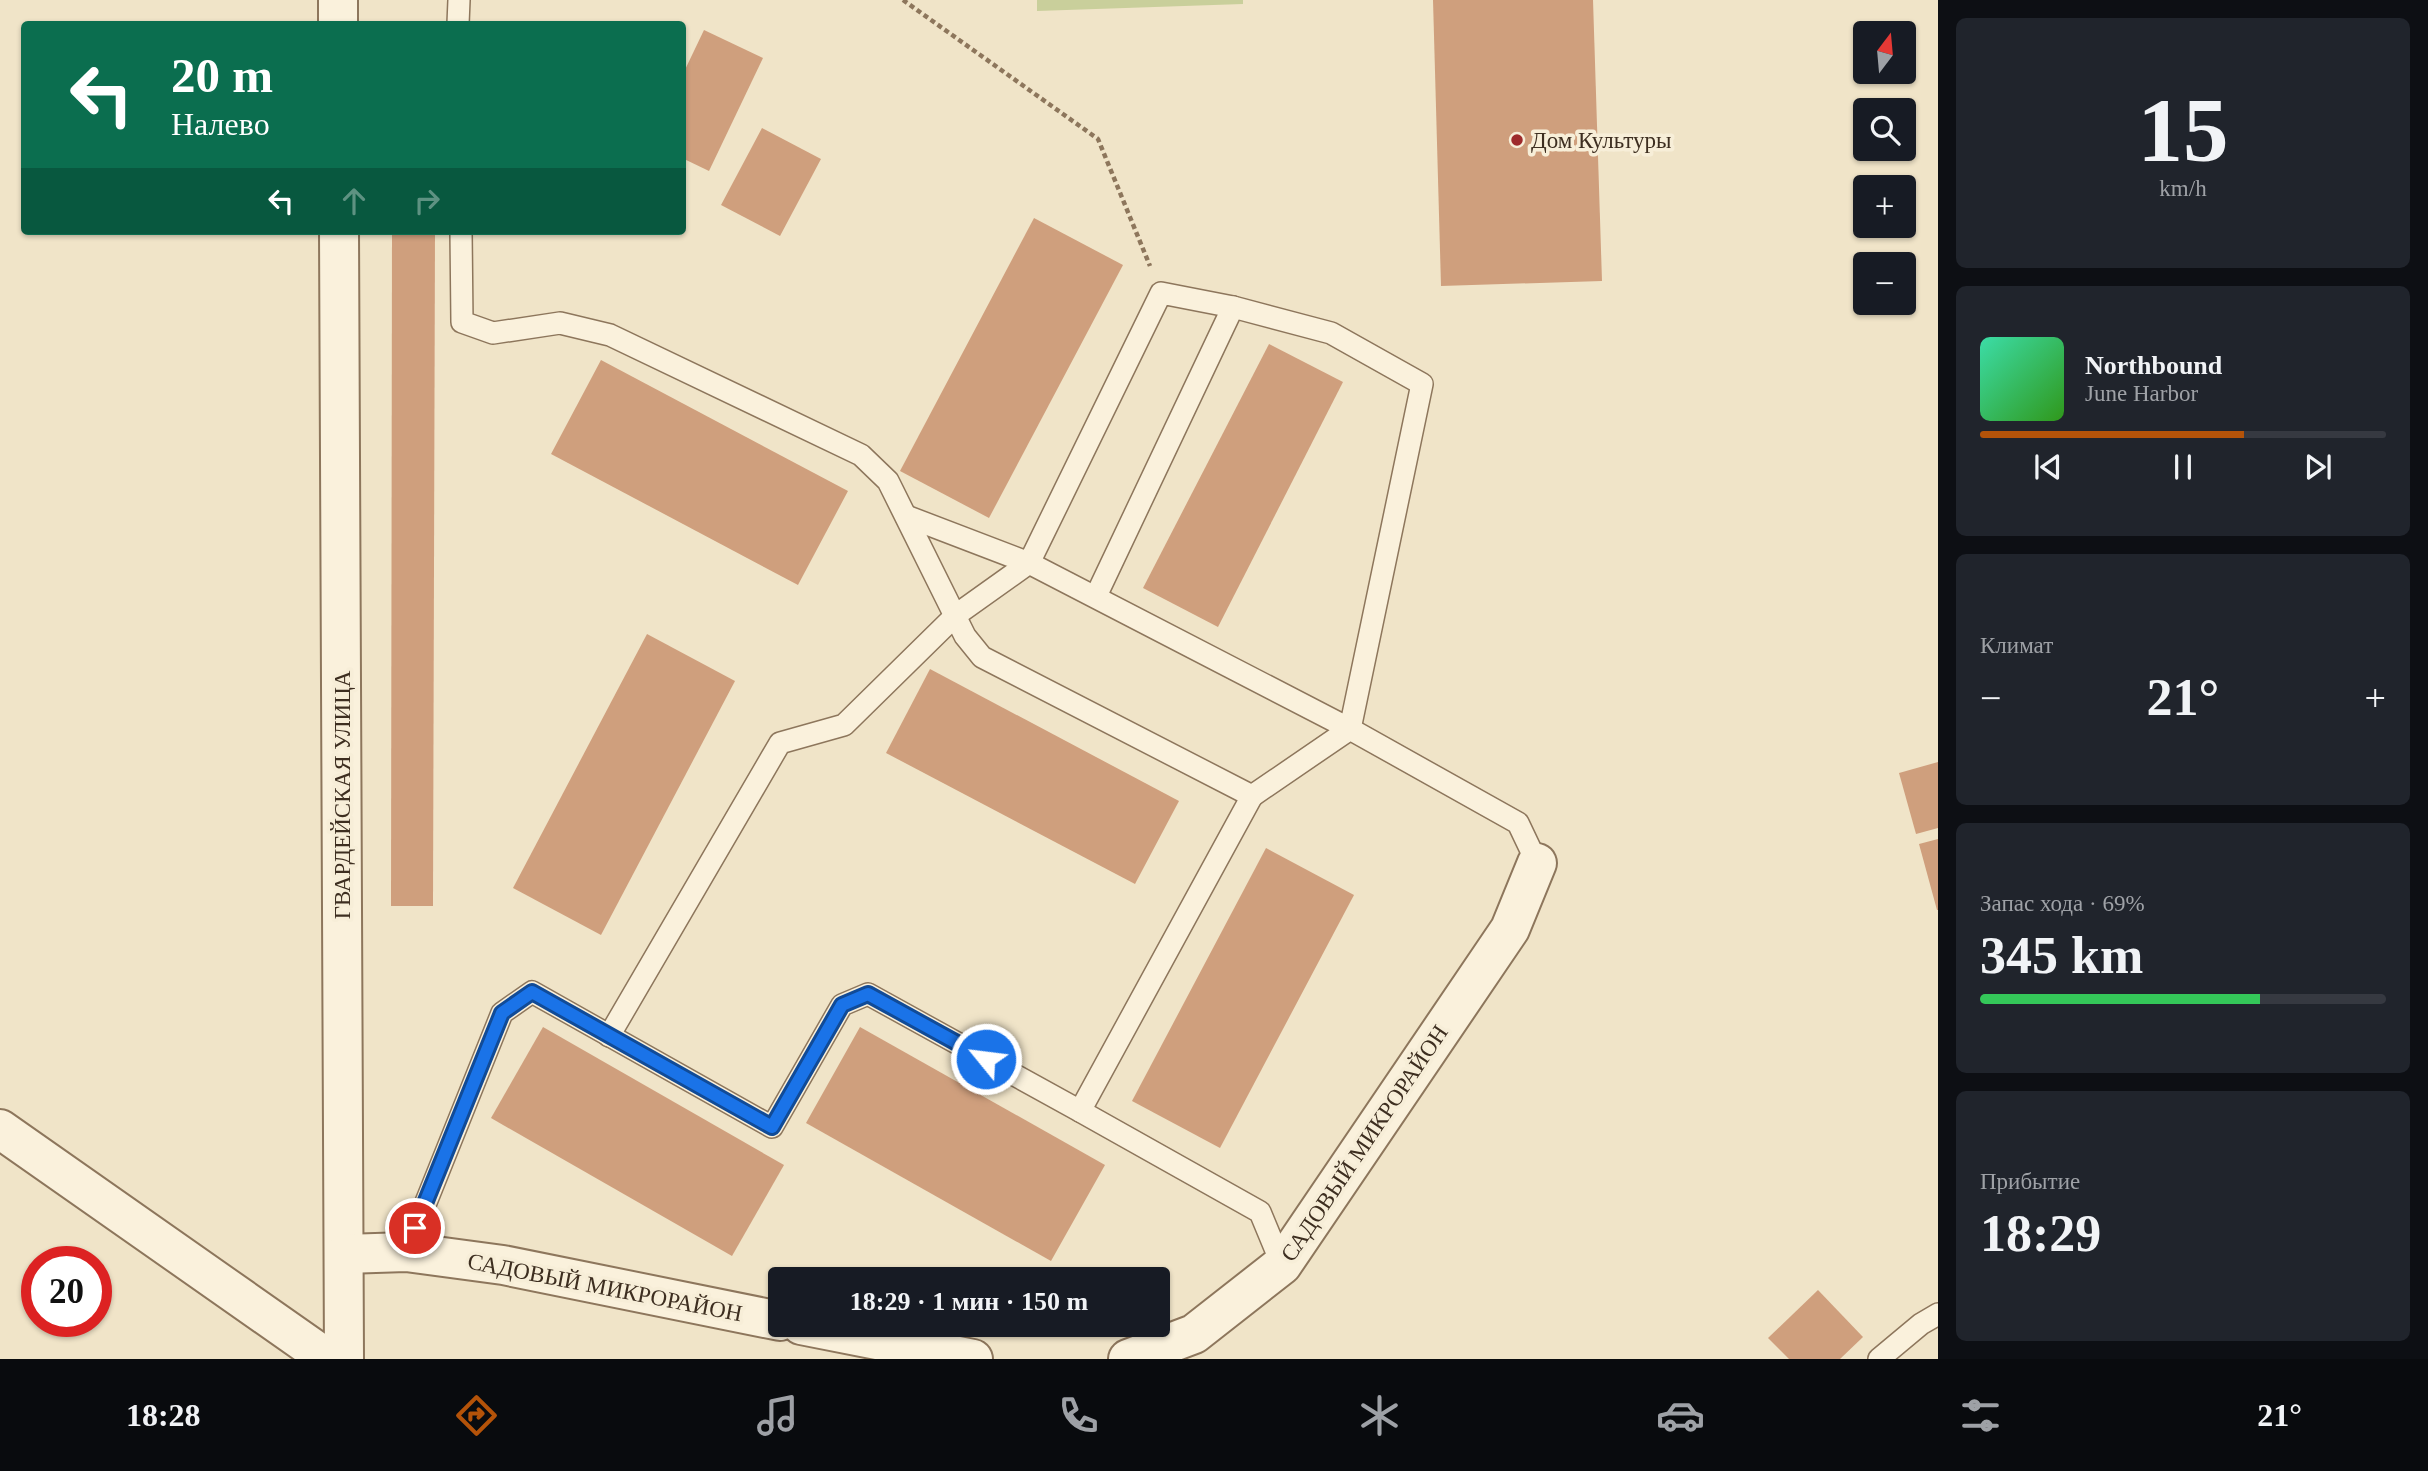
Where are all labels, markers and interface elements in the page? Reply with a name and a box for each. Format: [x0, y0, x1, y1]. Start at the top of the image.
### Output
north arrow [1853, 21, 1916, 84]
map controls [1853, 21, 1916, 315]
text: 20 m [171, 48, 273, 103]
icon: left [56, 49, 147, 140]
text: 15 [2138, 80, 2229, 181]
button: search [1853, 98, 1916, 161]
text: Налево [171, 106, 270, 142]
place label: Дом Культуры [1531, 128, 1671, 153]
marker: Дом Культуры [1509, 132, 1525, 148]
button: + [1853, 175, 1916, 238]
text: km/h [2159, 176, 2207, 201]
icon: left [262, 182, 300, 220]
icon: ahead [335, 182, 373, 220]
icon: right [408, 182, 446, 220]
button: − [1853, 252, 1916, 315]
text: Northbound [2085, 351, 2222, 380]
text: June Harbor [2085, 381, 2198, 406]
icon: previous [2029, 448, 2067, 486]
icon: pause [2164, 448, 2202, 486]
icon: next [2299, 448, 2337, 486]
text: Климат [1980, 633, 2053, 658]
text: 21° [2147, 669, 2219, 726]
street label: ГВАРДЕЙСКАЯ УЛИЦА [330, 670, 355, 919]
text: − [1980, 677, 2001, 719]
text: + [2365, 677, 2386, 719]
text: Запас хода · 69% [1980, 891, 2145, 916]
text: 345 km [1980, 927, 2143, 984]
street label: САДОВЫЙ МИКРОРАЙОН [1276, 1021, 1453, 1266]
position arrow [949, 1022, 1023, 1096]
text: Прибытие [1980, 1169, 2080, 1194]
pin [385, 1198, 445, 1258]
text: 18:29 [1980, 1205, 2101, 1262]
icon: arrive [396, 1209, 434, 1247]
speed limit sign: 20 [21, 1246, 112, 1337]
street label: САДОВЫЙ МИКРОРАЙОН [465, 1249, 744, 1326]
text: 18:29 · 1 мин · 150 m [850, 1287, 1088, 1316]
icon: directions [452, 1391, 501, 1440]
icon: music [753, 1391, 802, 1440]
icon: phone [1054, 1391, 1103, 1440]
icon: climate [1355, 1391, 1404, 1440]
icon: car [1656, 1391, 1705, 1440]
icon: filters [1956, 1391, 2005, 1440]
text: 18:28 [126, 1397, 201, 1433]
text: 21° [2257, 1397, 2302, 1433]

